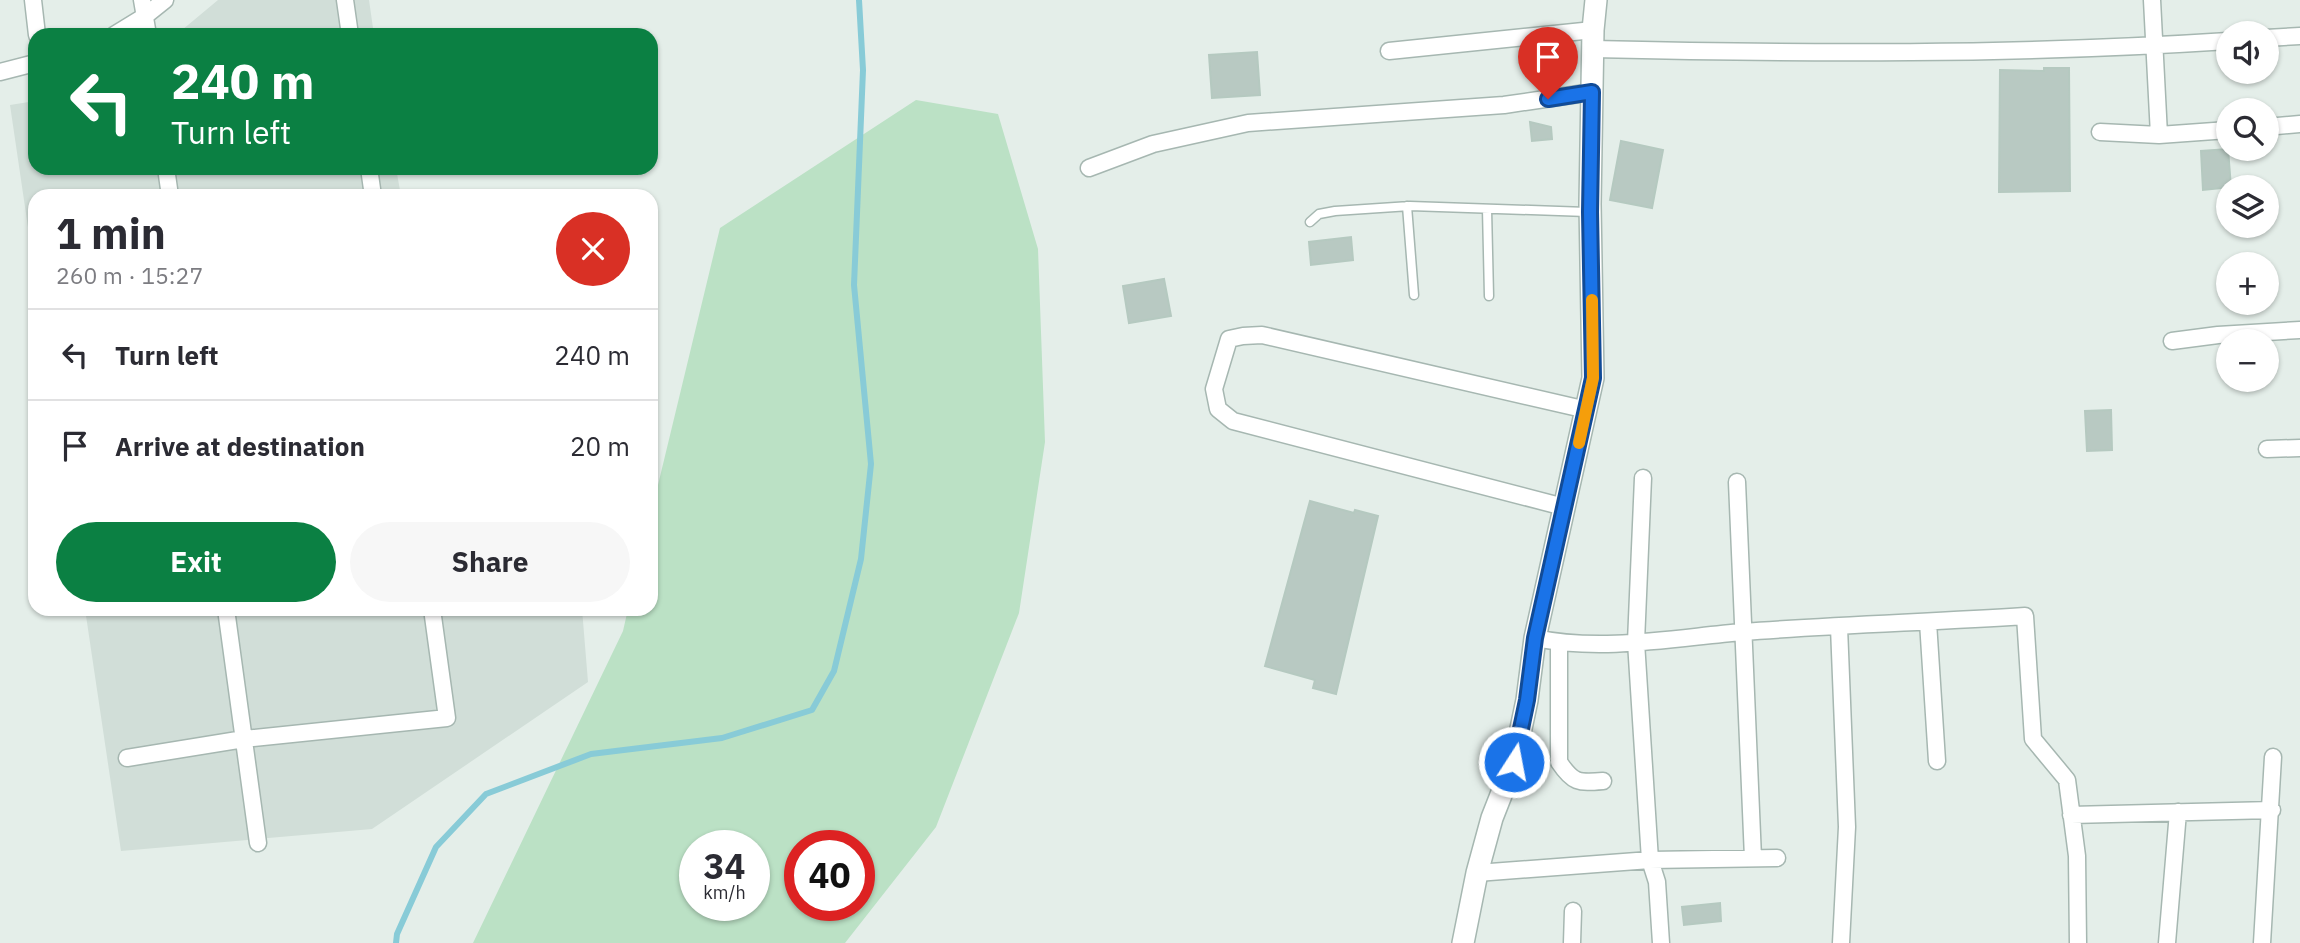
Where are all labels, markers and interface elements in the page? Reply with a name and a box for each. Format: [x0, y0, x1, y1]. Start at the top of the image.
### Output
map controls [2216, 21, 2279, 392]
button: sound [2216, 21, 2279, 84]
pin [1518, 27, 1578, 99]
icon: arrive [1529, 38, 1567, 76]
text: 240 m [171, 49, 315, 112]
icon: left [56, 56, 147, 147]
button: search [2216, 98, 2279, 161]
text: Turn left [171, 111, 291, 153]
button: layers [2216, 175, 2279, 238]
text: 1 min [56, 206, 166, 261]
button: close [556, 212, 630, 286]
button: + [2216, 252, 2279, 315]
text: 260 m · 15:27 [56, 260, 203, 290]
button: − [2216, 329, 2279, 392]
icon: left [56, 336, 94, 374]
text: Turn left [115, 338, 218, 372]
text: 240 m [554, 338, 630, 372]
icon: arrive [56, 427, 94, 465]
text: Arrive at destination [115, 429, 365, 463]
text: 20 m [570, 429, 630, 463]
button: Exit [56, 522, 336, 602]
button: Share [350, 522, 630, 602]
position arrow [1477, 725, 1551, 799]
speed limit sign: 40 [784, 830, 875, 921]
text: 34 [703, 843, 746, 889]
text: km/h [703, 881, 746, 904]

